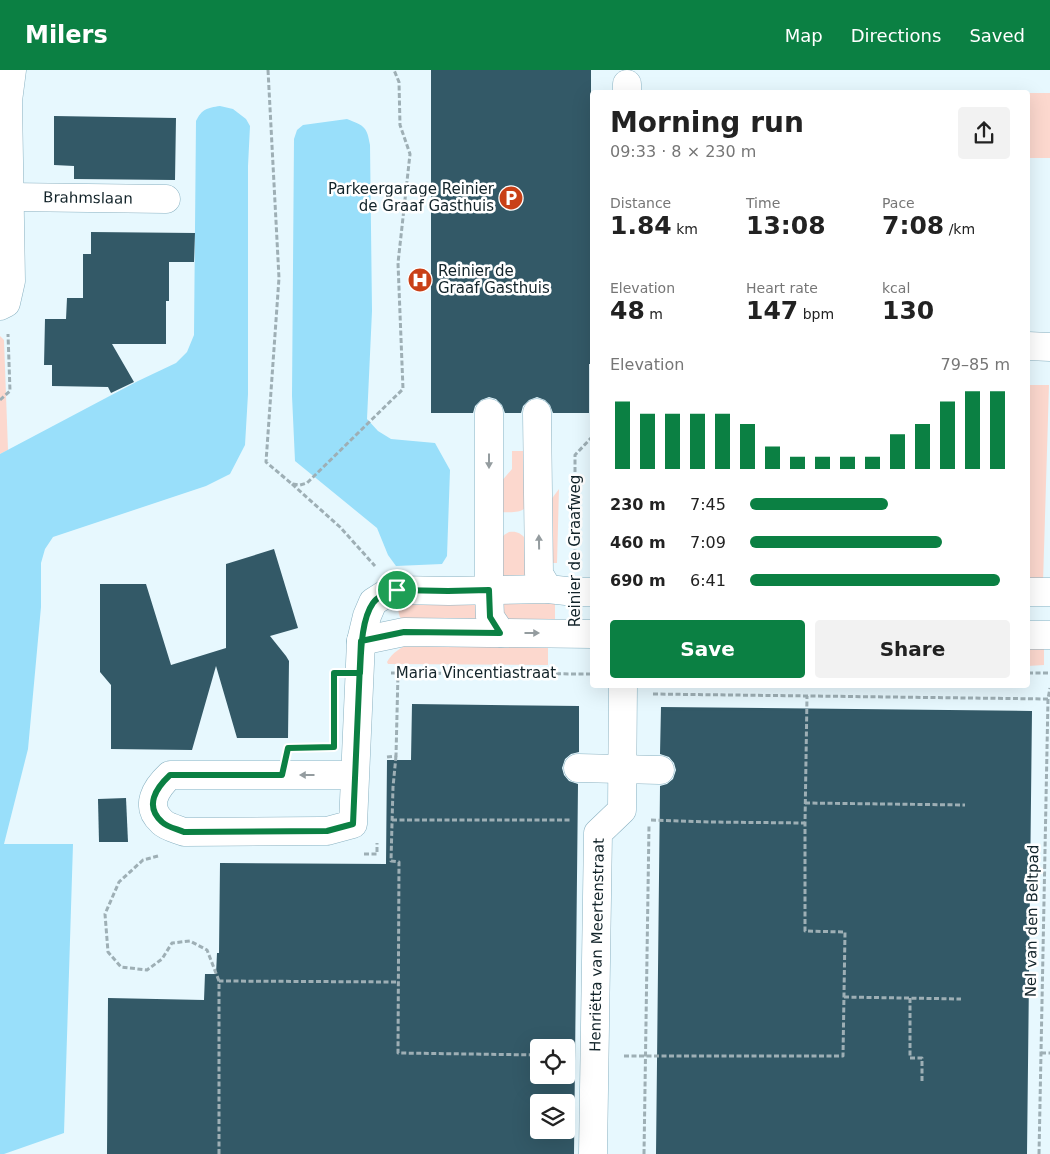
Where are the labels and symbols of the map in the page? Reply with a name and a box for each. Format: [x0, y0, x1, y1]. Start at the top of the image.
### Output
place label: Parkeergarage Reinier de Graaf Gasthuis [328, 180, 495, 215]
parking icon: Parkeergarage Reinier de Graaf Gasthuis [498, 185, 524, 211]
street label: Brahmslaan [43, 188, 133, 208]
place label: Reinier de Graaf Gasthuis [438, 262, 550, 297]
hospital icon: Reinier de Graaf Gasthuis [407, 267, 433, 293]
one-way arrow [485, 454, 493, 470]
street label: Reinier de Graafweg [566, 475, 584, 627]
one-way arrow [535, 534, 543, 550]
pin [376, 569, 418, 611]
one-way arrow [524, 629, 540, 637]
street label: Maria Vincentiastraat [396, 664, 556, 682]
one-way arrow [298, 771, 314, 779]
street label: Henriëtta van Meertenstraat [586, 838, 608, 1052]
street label: Nel van den Beltpad [1022, 845, 1042, 997]

